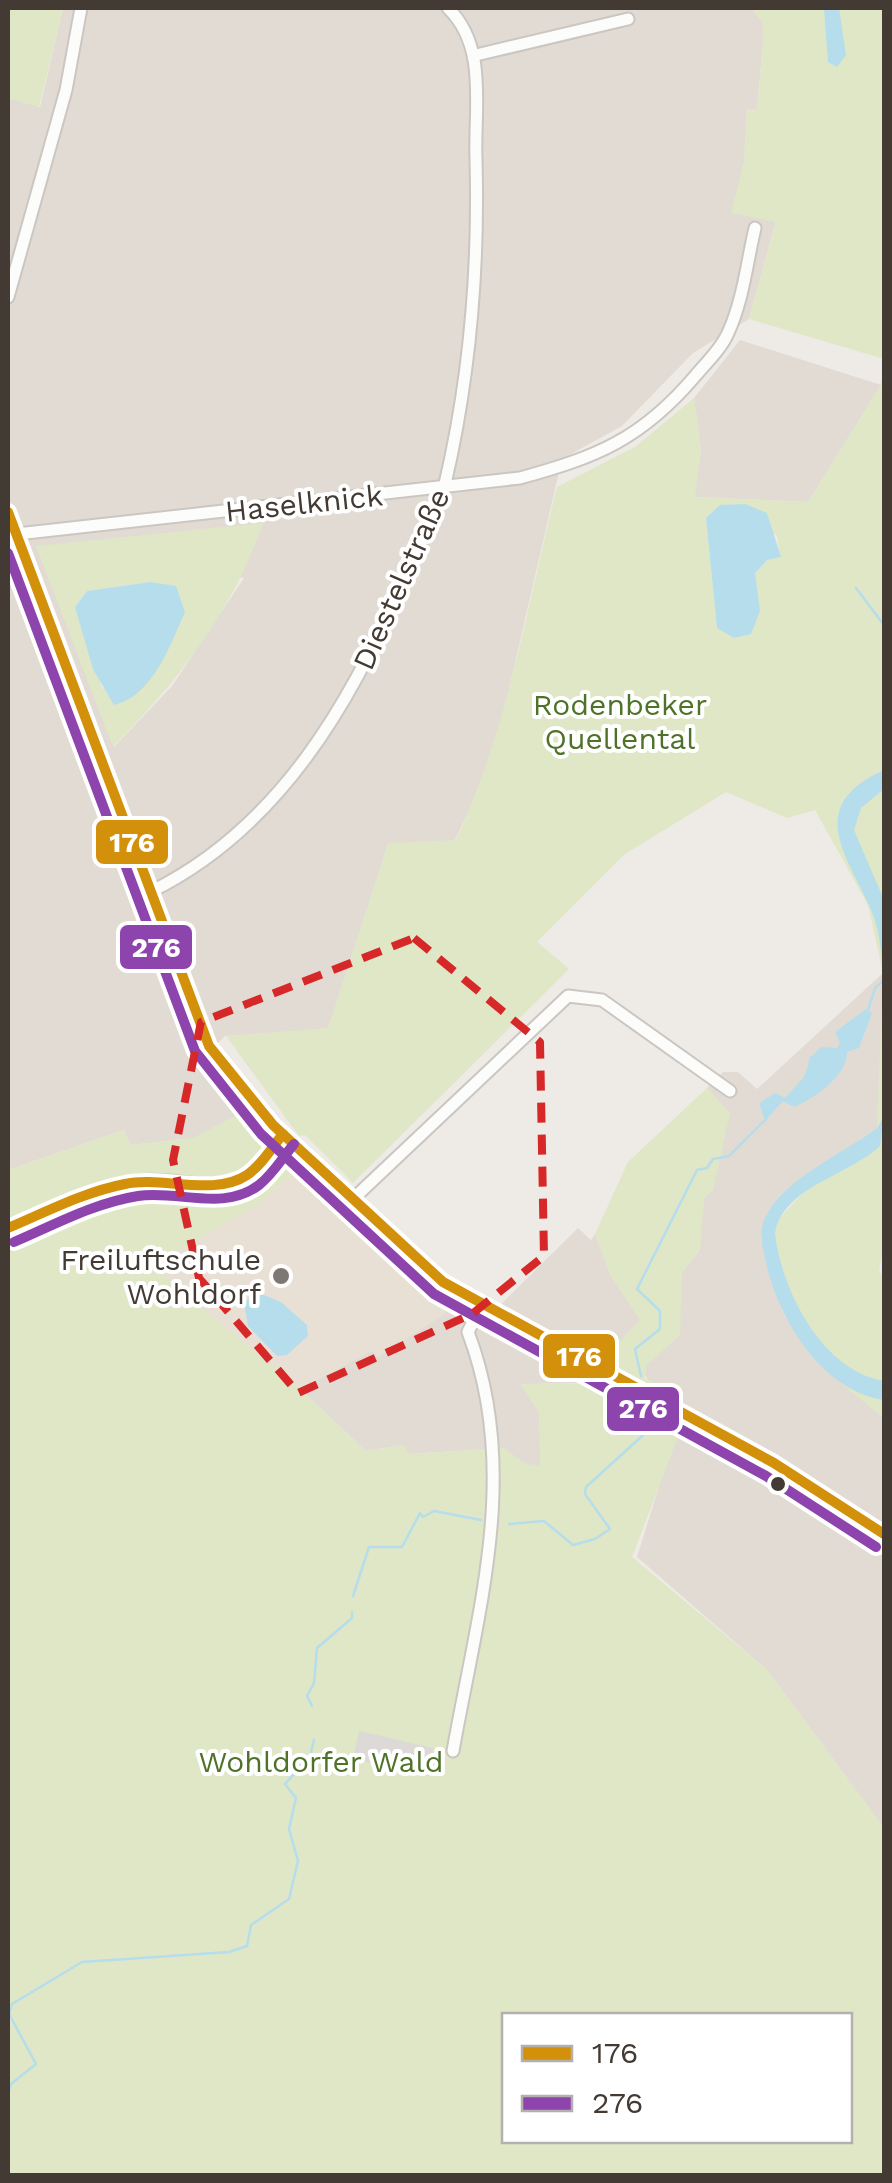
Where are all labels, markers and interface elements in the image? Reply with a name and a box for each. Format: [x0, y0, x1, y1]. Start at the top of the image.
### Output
street label: Haselknick [223, 477, 385, 529]
street label: Diestelstraße [345, 483, 457, 675]
park label: Rodenbeker Quellental [533, 687, 707, 756]
line badge: 176 [94, 818, 170, 866]
text: 176 [109, 826, 155, 859]
line badge: 276 [118, 923, 194, 971]
text: 276 [131, 931, 181, 964]
place label: Freiluftschule Wohldorf [60, 1242, 261, 1311]
marker: Freiluftschule Wohldorf [270, 1265, 292, 1287]
line badge: 176 [541, 1332, 617, 1380]
text: 176 [556, 1340, 602, 1373]
line badge: 276 [605, 1385, 681, 1433]
text: 276 [618, 1392, 668, 1425]
unlabelled marker [768, 1474, 788, 1494]
park label: Wohldorfer Wald [199, 1744, 443, 1779]
legend [502, 2013, 852, 2143]
text: 176 [592, 2035, 638, 2070]
text: 276 [592, 2085, 643, 2120]

